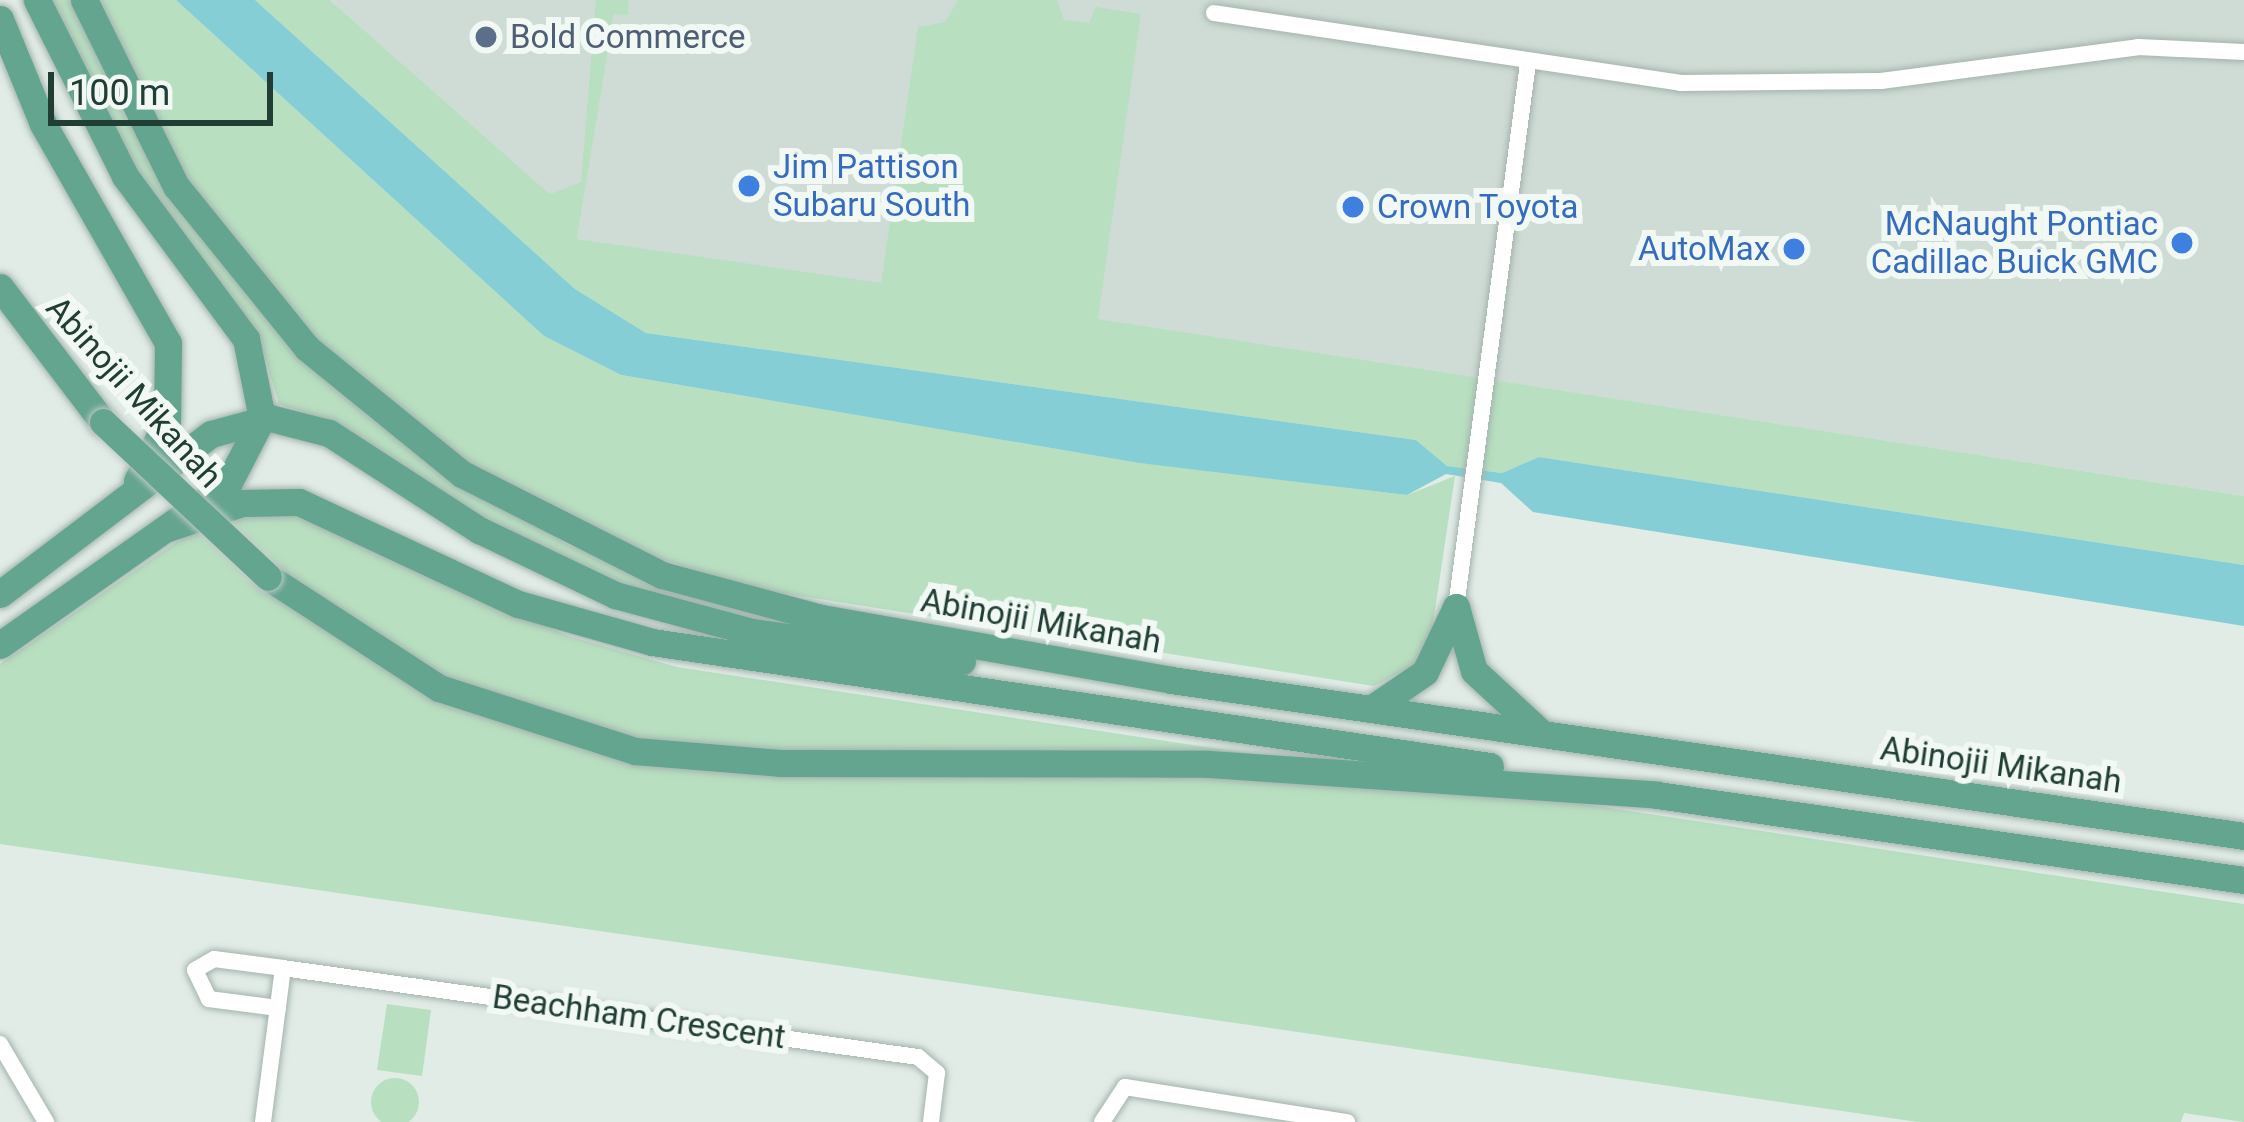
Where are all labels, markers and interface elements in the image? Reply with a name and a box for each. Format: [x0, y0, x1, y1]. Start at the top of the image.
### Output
place label: Bold Commerce [510, 17, 746, 57]
marker: Bold Commerce [473, 24, 499, 50]
scale bar [54, 48, 279, 122]
text: 100 m [69, 72, 170, 114]
place label: Jim Pattison Subaru South [773, 147, 970, 225]
marker: Jim Pattison Subaru South [736, 173, 762, 199]
place label: Crown Toyota [1377, 187, 1579, 227]
marker: Crown Toyota [1340, 194, 1366, 220]
place label: McNaught Pontiac Cadillac Buick GMC [1871, 204, 2158, 282]
place label: AutoMax [1638, 229, 1770, 269]
marker: McNaught Pontiac Cadillac Buick GMC [2169, 230, 2195, 256]
marker: AutoMax [1781, 236, 1807, 262]
street label: Abinojii Mikanah [38, 288, 230, 496]
street label: Abinojii Mikanah [918, 580, 1164, 662]
street label: Abinojii Mikanah [1878, 728, 2124, 802]
street label: Beachham Crescent [490, 977, 788, 1057]

